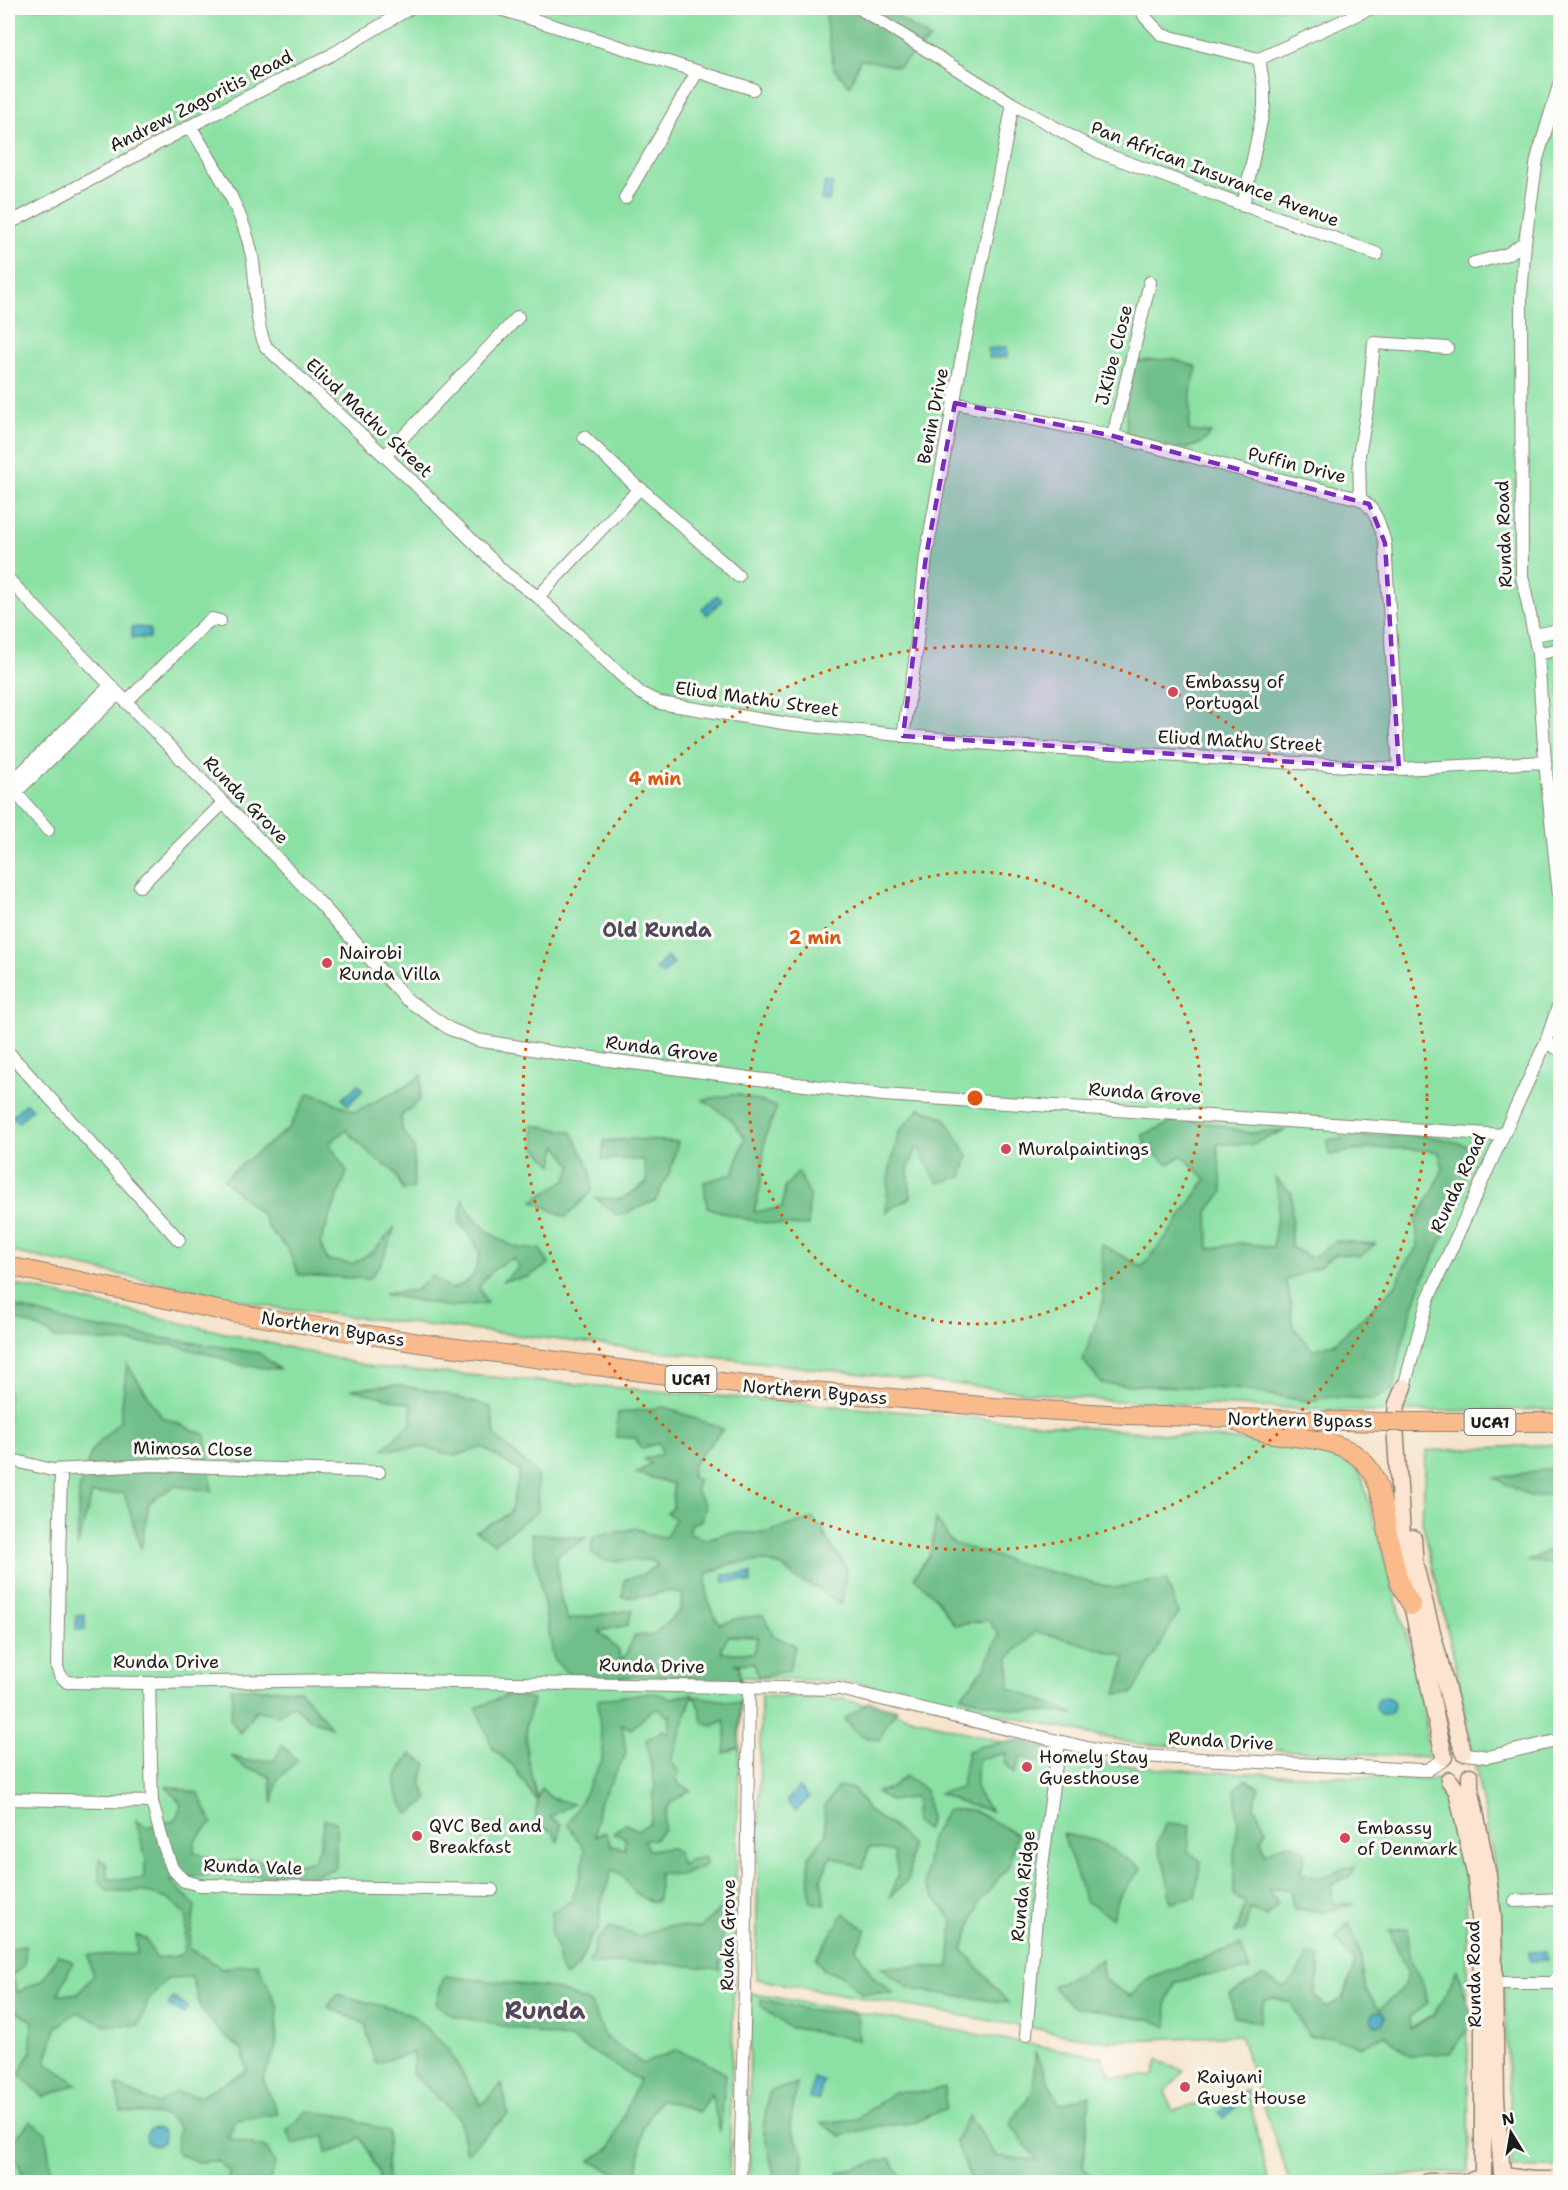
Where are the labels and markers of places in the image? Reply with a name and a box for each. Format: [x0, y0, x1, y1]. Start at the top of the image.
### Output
place label: Embassy of Portugal [1185, 670, 1285, 715]
marker: Embassy of Portugal [1166, 685, 1180, 699]
place label: Nairobi Runda Villa [339, 941, 440, 986]
marker: Nairobi Runda Villa [320, 956, 334, 970]
centre of rings [965, 1088, 985, 1108]
place label: Muralpaintings [1018, 1137, 1149, 1161]
marker: Muralpaintings [999, 1142, 1013, 1156]
place label: Homely Stay Guesthouse [1039, 1745, 1148, 1790]
marker: Homely Stay Guesthouse [1020, 1760, 1034, 1774]
place label: QVC Bed and Breakfast [429, 1814, 542, 1859]
place label: Embassy of Denmark [1357, 1816, 1458, 1861]
marker: QVC Bed and Breakfast [410, 1829, 424, 1843]
marker: Embassy of Denmark [1338, 1831, 1352, 1845]
place label: Raiyani Guest House [1197, 2065, 1306, 2110]
marker: Raiyani Guest House [1178, 2080, 1192, 2094]

